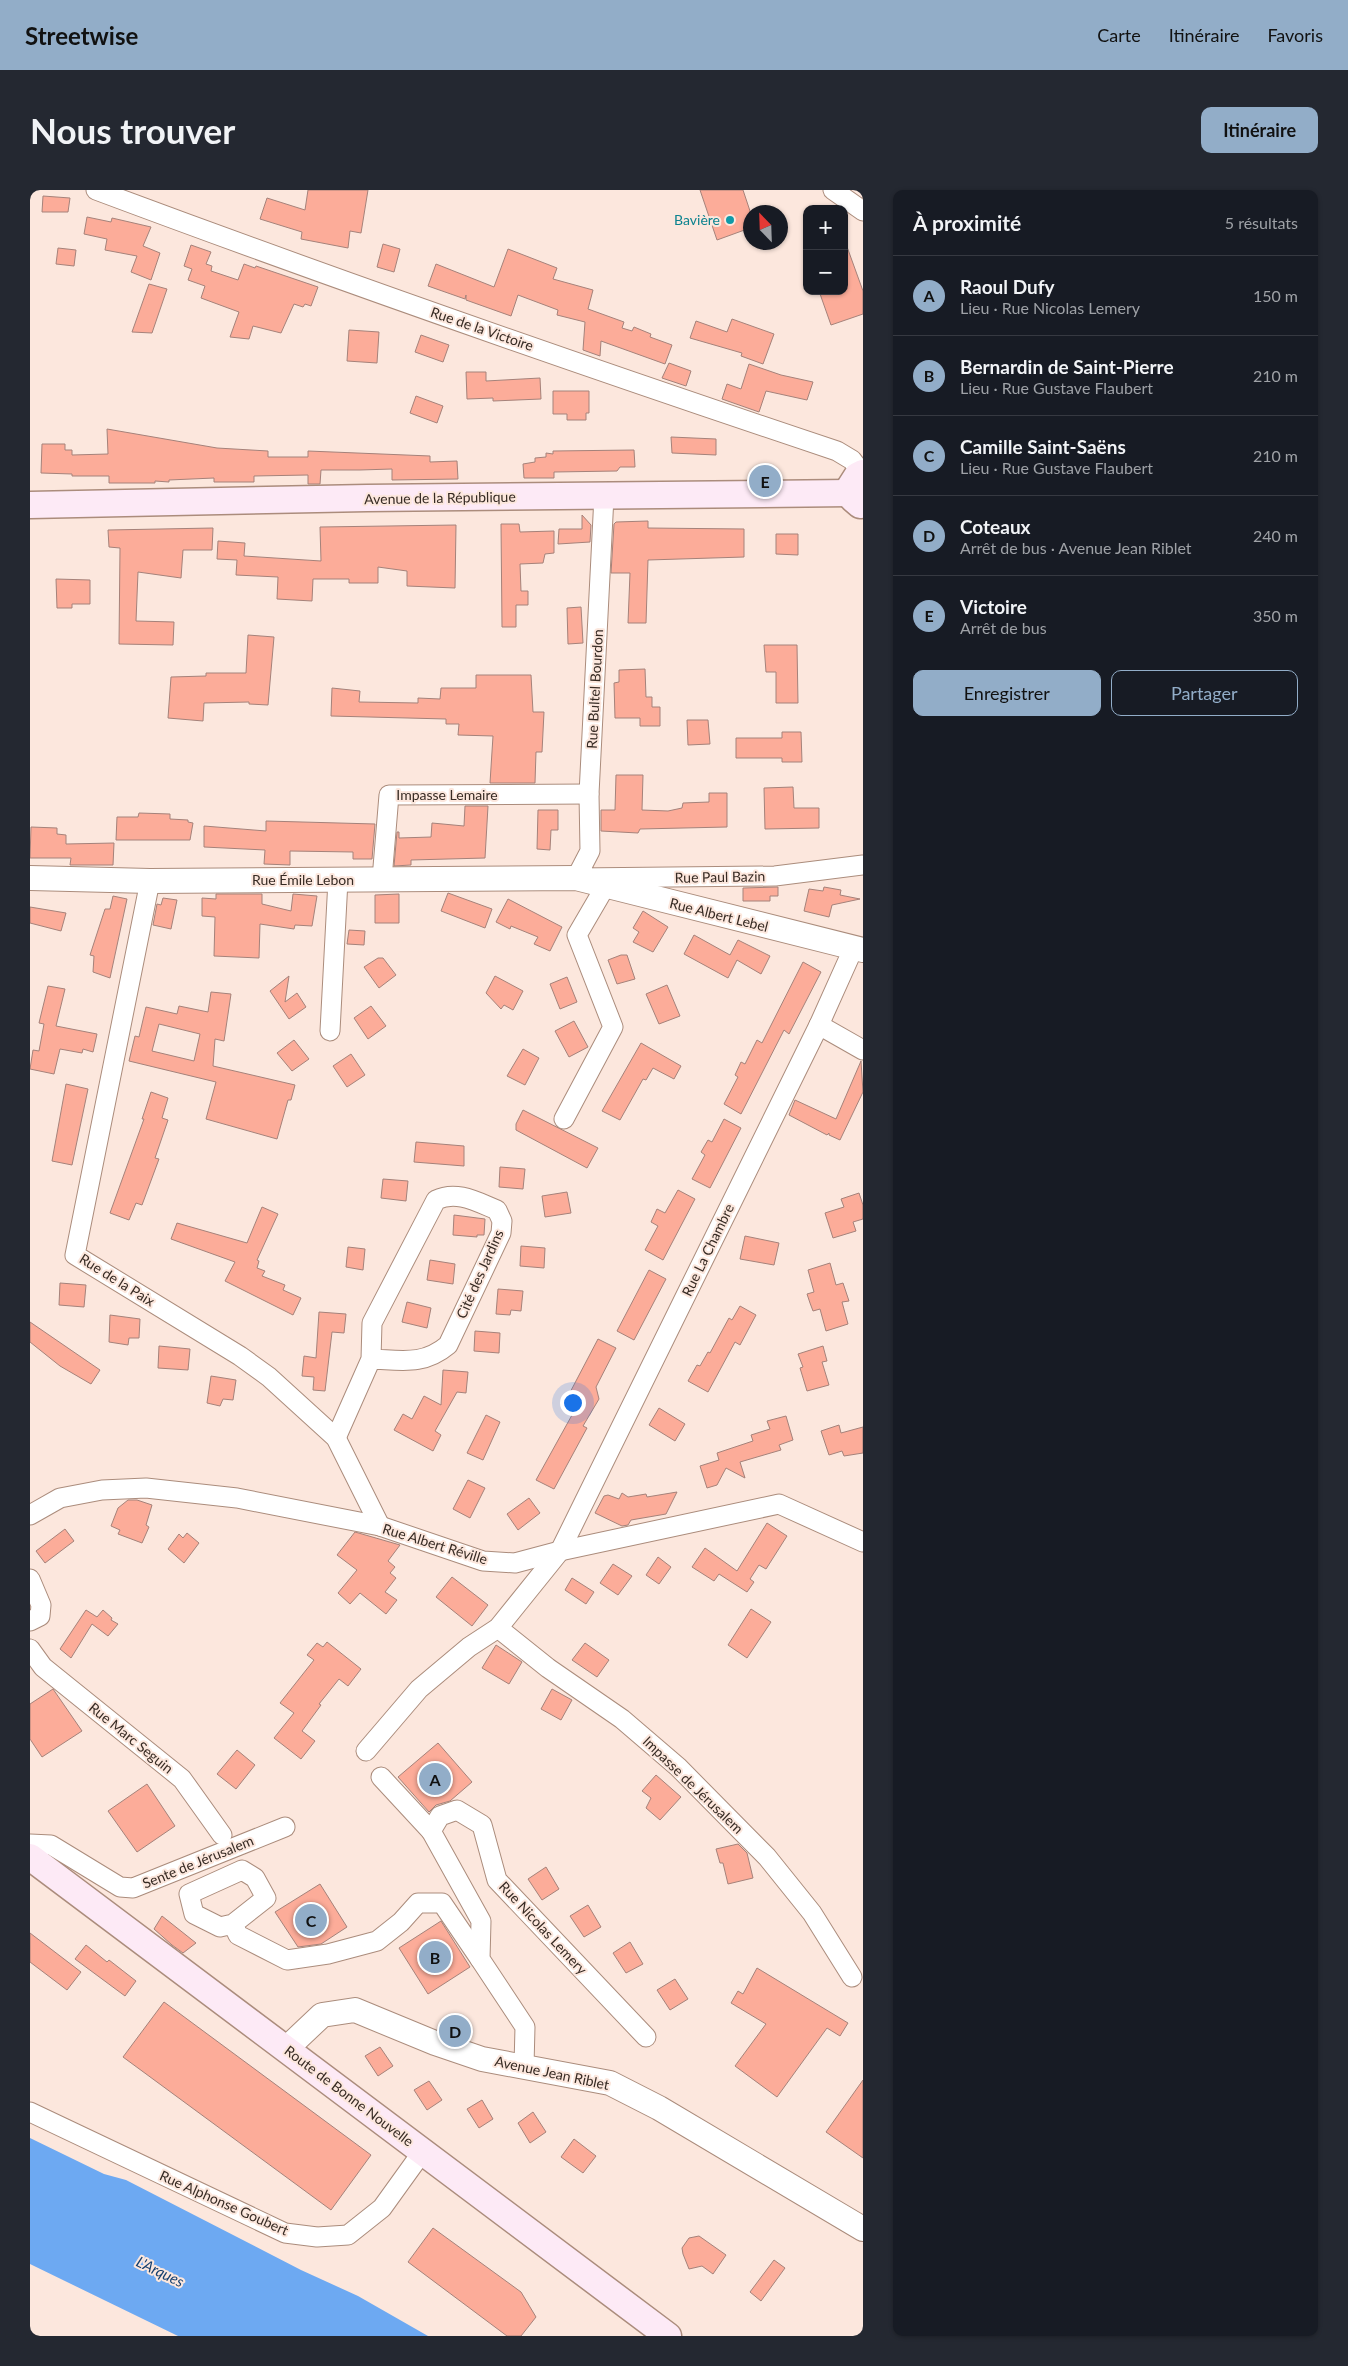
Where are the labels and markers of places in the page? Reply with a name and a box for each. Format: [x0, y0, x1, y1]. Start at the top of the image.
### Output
place label: Bavière [674, 211, 720, 228]
marker: Bavière [724, 214, 736, 226]
pin: E [749, 462, 781, 500]
pin: A [419, 1760, 451, 1798]
pin: C [295, 1901, 327, 1939]
pin: B [419, 1938, 451, 1976]
pin: D [439, 2012, 471, 2050]

